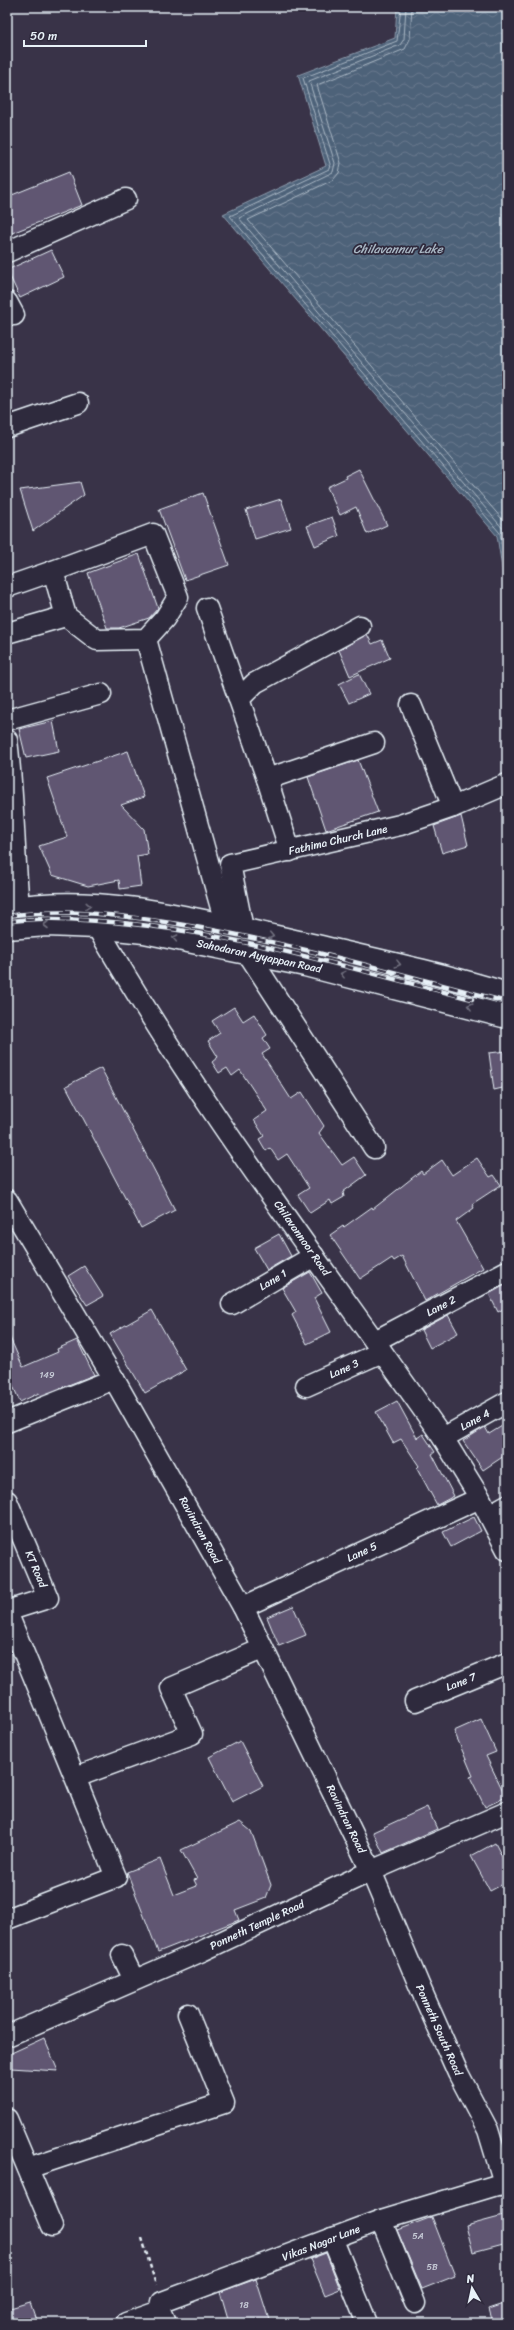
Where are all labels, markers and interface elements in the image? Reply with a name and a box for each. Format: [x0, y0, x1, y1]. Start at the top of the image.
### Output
scale bar [24, 22, 146, 48]
text: 50 m [30, 25, 57, 47]
water label: Chilavannur Lake [353, 238, 444, 260]
street label: Fathima Church Lane [287, 819, 390, 861]
one-way arrow [85, 901, 91, 910]
one-way arrow [43, 921, 49, 929]
one-way arrow [268, 931, 274, 939]
street label: Sahodaran Ayyappan Road [195, 933, 325, 979]
one-way arrow [172, 934, 178, 943]
one-way arrow [394, 960, 401, 968]
one-way arrow [340, 971, 347, 979]
one-way arrow [466, 1002, 473, 1011]
street label: Chilavannoor Road [269, 1196, 336, 1281]
street label: Lane 1 [255, 1264, 291, 1296]
street label: Lane 2 [423, 1290, 460, 1322]
street label: Lane 3 [326, 1354, 362, 1384]
house number: 149 [39, 1367, 55, 1383]
street label: Lane 4 [456, 1404, 494, 1436]
street label: Ravindran Road [174, 1493, 227, 1568]
street label: Lane 5 [344, 1537, 381, 1567]
street label: KT Road [20, 1547, 53, 1592]
street label: Lane 7 [443, 1667, 480, 1697]
street label: Ravindran Road [321, 1781, 371, 1858]
street label: Ponneth Temple Road [206, 1894, 309, 1955]
street label: Ponneth South Road [410, 1981, 468, 2080]
street label: Vikas Nagar Lane [279, 2219, 364, 2267]
house number: 5A [412, 2228, 424, 2244]
house number: 5B [426, 2259, 438, 2275]
north arrow [452, 2268, 492, 2308]
text: N [464, 2269, 476, 2289]
house number: 18 [239, 2297, 249, 2313]

